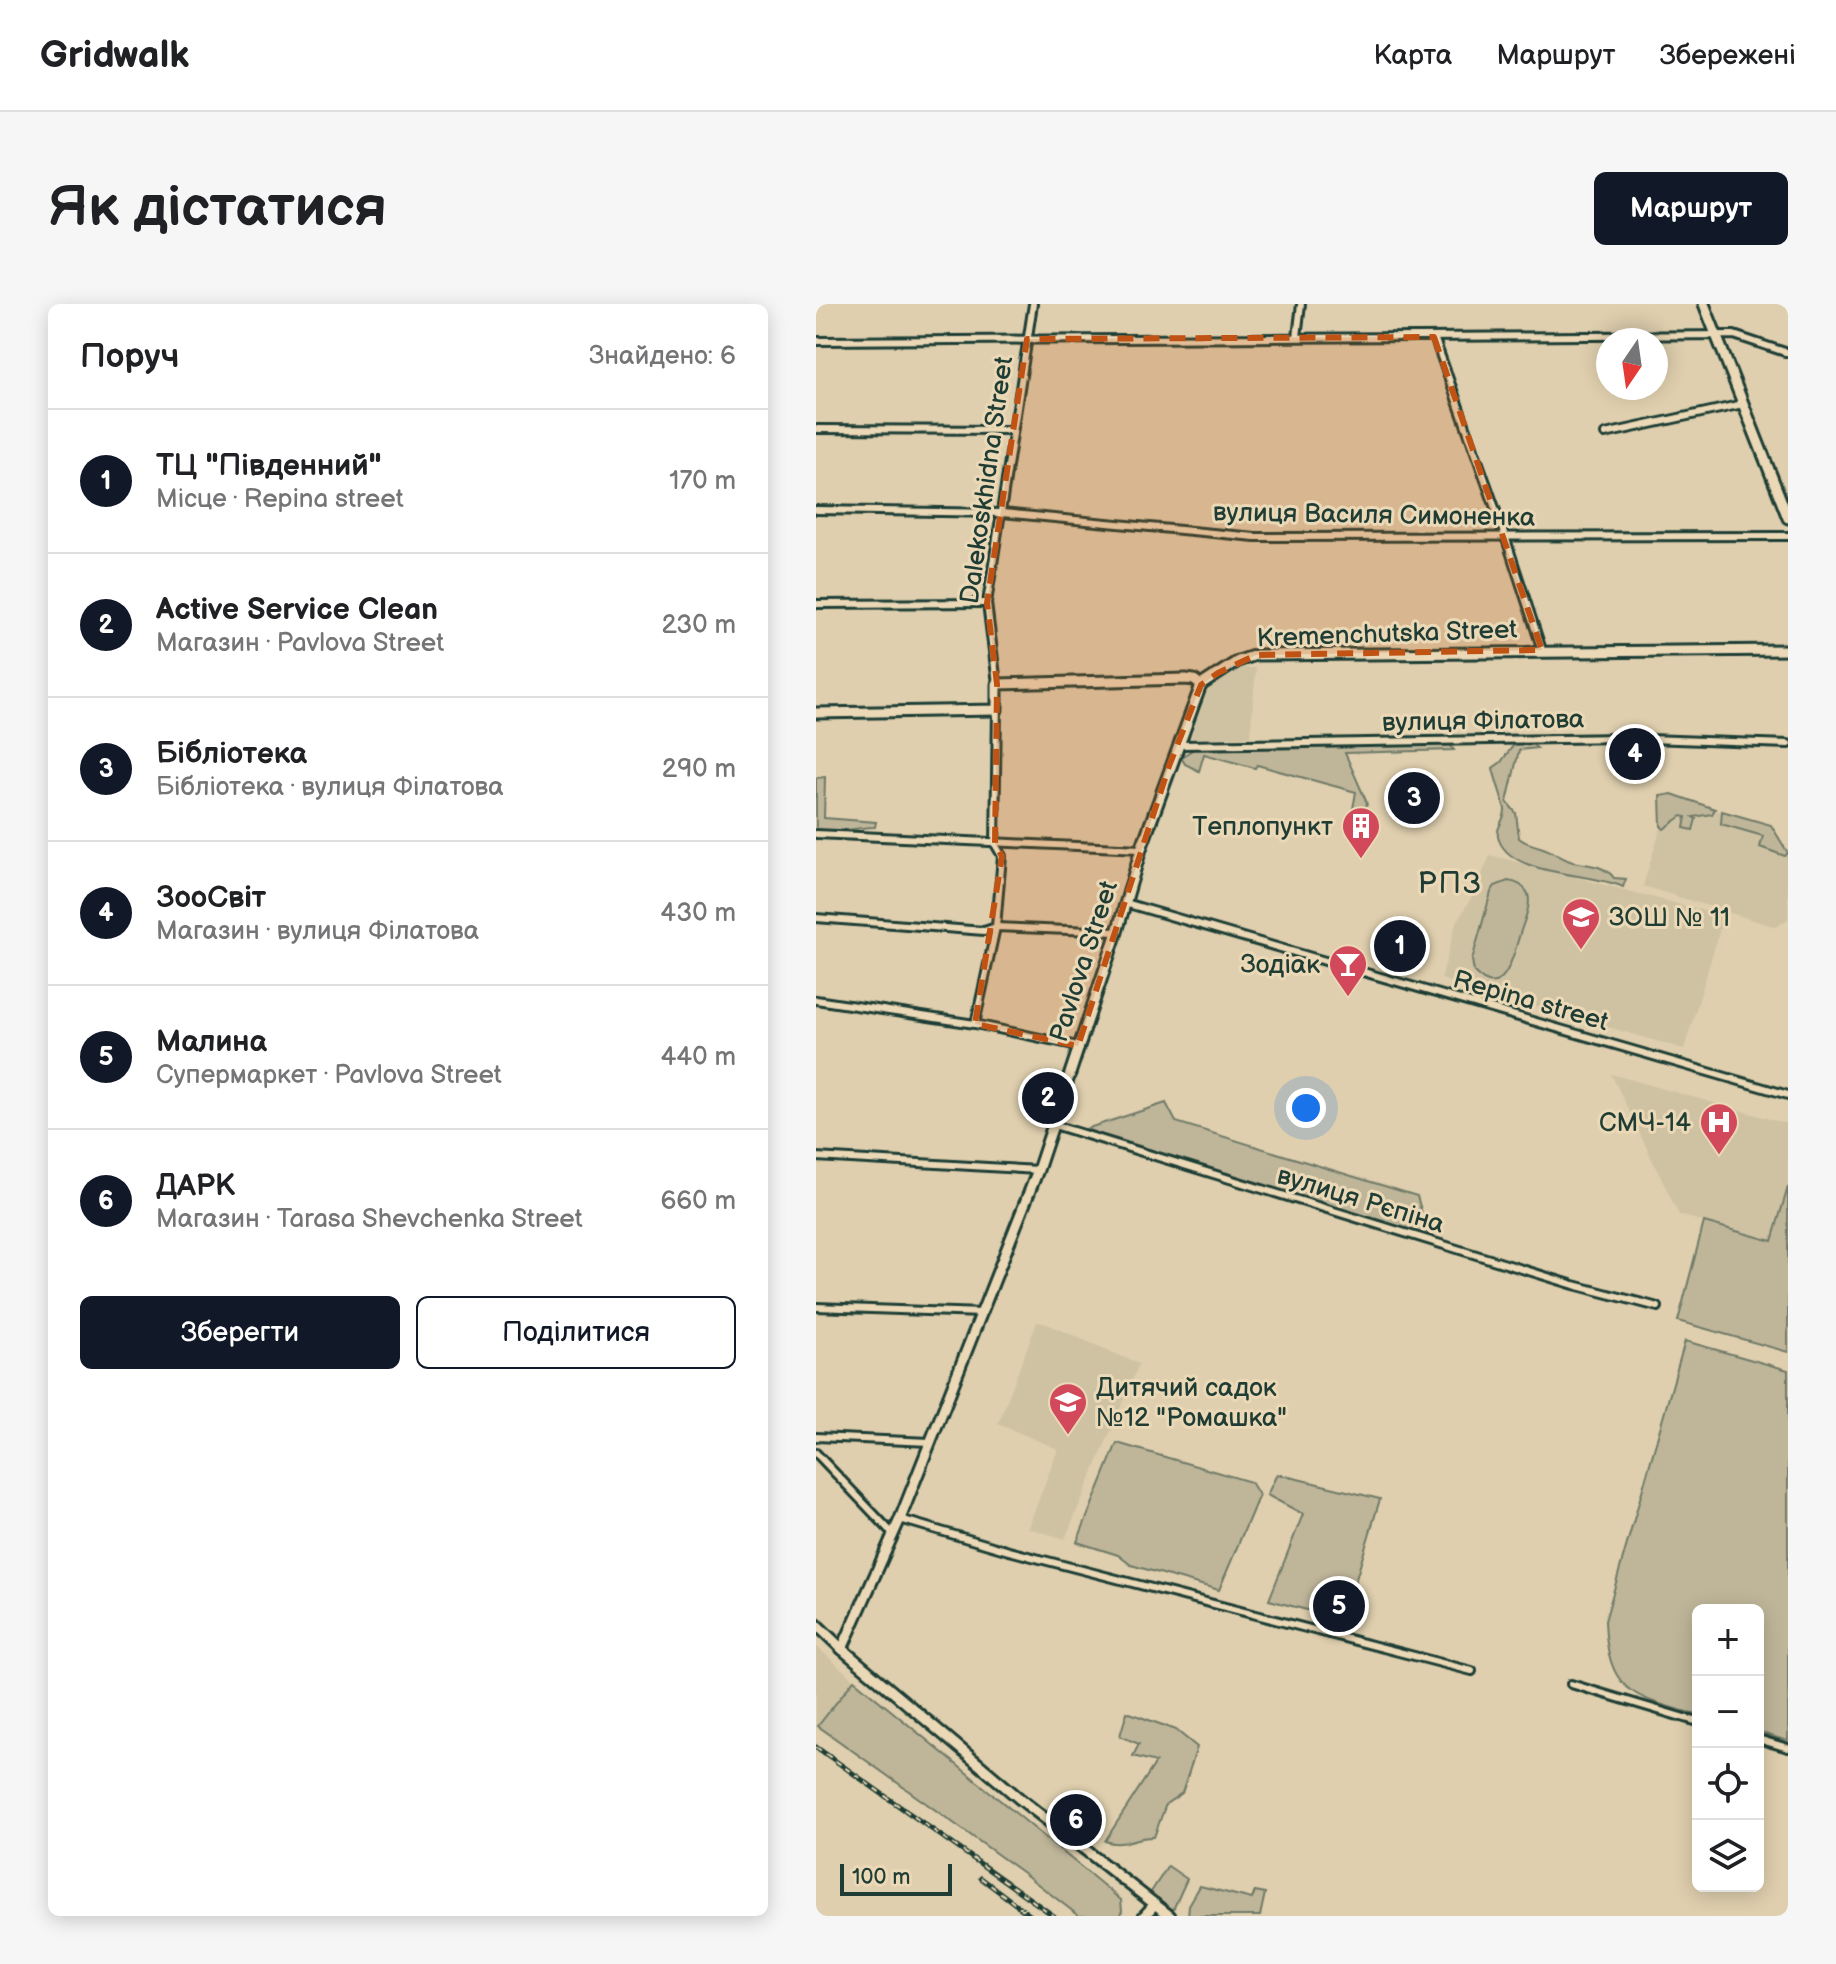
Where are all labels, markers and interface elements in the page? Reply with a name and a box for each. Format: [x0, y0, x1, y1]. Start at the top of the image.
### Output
text: Gridwalk [40, 33, 189, 78]
text: Карта [1374, 39, 1452, 72]
text: Маршрут [1496, 39, 1615, 72]
text: Збережені [1659, 39, 1796, 72]
button: Маршрут [1594, 172, 1788, 245]
text: Як дістатися [48, 175, 387, 242]
north arrow [1596, 328, 1668, 400]
text: Поруч [80, 336, 179, 377]
text: Знайдено: 6 [589, 341, 736, 372]
street label: Dalekoskhidna Street [955, 354, 1020, 606]
text: ТЦ "Південний" [156, 448, 382, 484]
text: 1 [101, 466, 111, 497]
text: 170 m [669, 466, 736, 497]
text: Місце · Repina street [156, 484, 404, 515]
street label: вулиця Василя Симоненка [1212, 497, 1535, 534]
text: Active Service Clean [156, 592, 438, 628]
text: 2 [98, 610, 114, 641]
text: 230 m [661, 610, 736, 641]
street label: Kremenchutska Street [1256, 614, 1518, 655]
text: Магазин · Pavlova Street [156, 628, 444, 659]
street label: вулиця Філатова [1382, 704, 1584, 739]
pin: 4 [1609, 724, 1661, 784]
text: Бібліотека [156, 736, 307, 772]
text: 3 [98, 754, 114, 785]
text: 290 m [662, 754, 736, 785]
pin: 3 [1388, 768, 1440, 828]
text: Бібліотека · вулиця Філатова [156, 772, 504, 803]
building icon: Теплопункт [1340, 805, 1382, 860]
place label: Теплопункт [1192, 812, 1333, 843]
district label: РПЗ [1417, 866, 1483, 902]
street label: Pavlova Street [1044, 877, 1125, 1046]
text: ЗооСвiт [156, 880, 266, 916]
school or university icon: ЗОШ № 11 [1560, 896, 1602, 951]
text: 4 [98, 898, 114, 929]
text: 430 m [660, 898, 736, 929]
place label: ЗОШ № 11 [1609, 903, 1730, 934]
text: Магазин · вулиця Філатова [156, 916, 479, 947]
pin: 1 [1374, 916, 1426, 976]
bar icon: Зодіак [1327, 943, 1369, 998]
place label: Зодіак [1241, 950, 1320, 981]
street label: Repina street [1449, 964, 1612, 1038]
text: Малина [156, 1024, 267, 1060]
text: 5 [98, 1042, 114, 1073]
text: 440 m [660, 1042, 736, 1073]
text: Супермаркет · Pavlova Street [156, 1060, 502, 1091]
pin: 2 [1022, 1068, 1074, 1128]
your location [1286, 1088, 1326, 1128]
hospital icon: СМЧ-14 [1698, 1101, 1740, 1156]
place label: СМЧ-14 [1599, 1108, 1691, 1139]
street label: вулиця Рєпіна [1273, 1160, 1448, 1241]
text: ДАРК [156, 1168, 235, 1204]
text: 6 [98, 1186, 114, 1217]
text: 660 m [660, 1186, 736, 1217]
text: Магазин · Tarasa Shevchenka Street [156, 1204, 583, 1235]
button: Зберегти [80, 1296, 400, 1369]
button: Поділитися [416, 1296, 736, 1369]
place label: Дитячий садок №12 "Ромашка" [1096, 1373, 1287, 1434]
school or university icon: Дитячий садок №12 "Ромашка" [1047, 1381, 1089, 1436]
pin: 5 [1313, 1576, 1365, 1636]
map controls [1692, 1604, 1764, 1892]
button: + [1692, 1604, 1764, 1676]
button: − [1692, 1676, 1764, 1748]
button: locate [1692, 1748, 1764, 1820]
pin: 6 [1050, 1790, 1102, 1850]
button: layers [1692, 1820, 1764, 1892]
scale bar [840, 1860, 952, 1896]
text: 100 m [852, 1864, 911, 1891]

